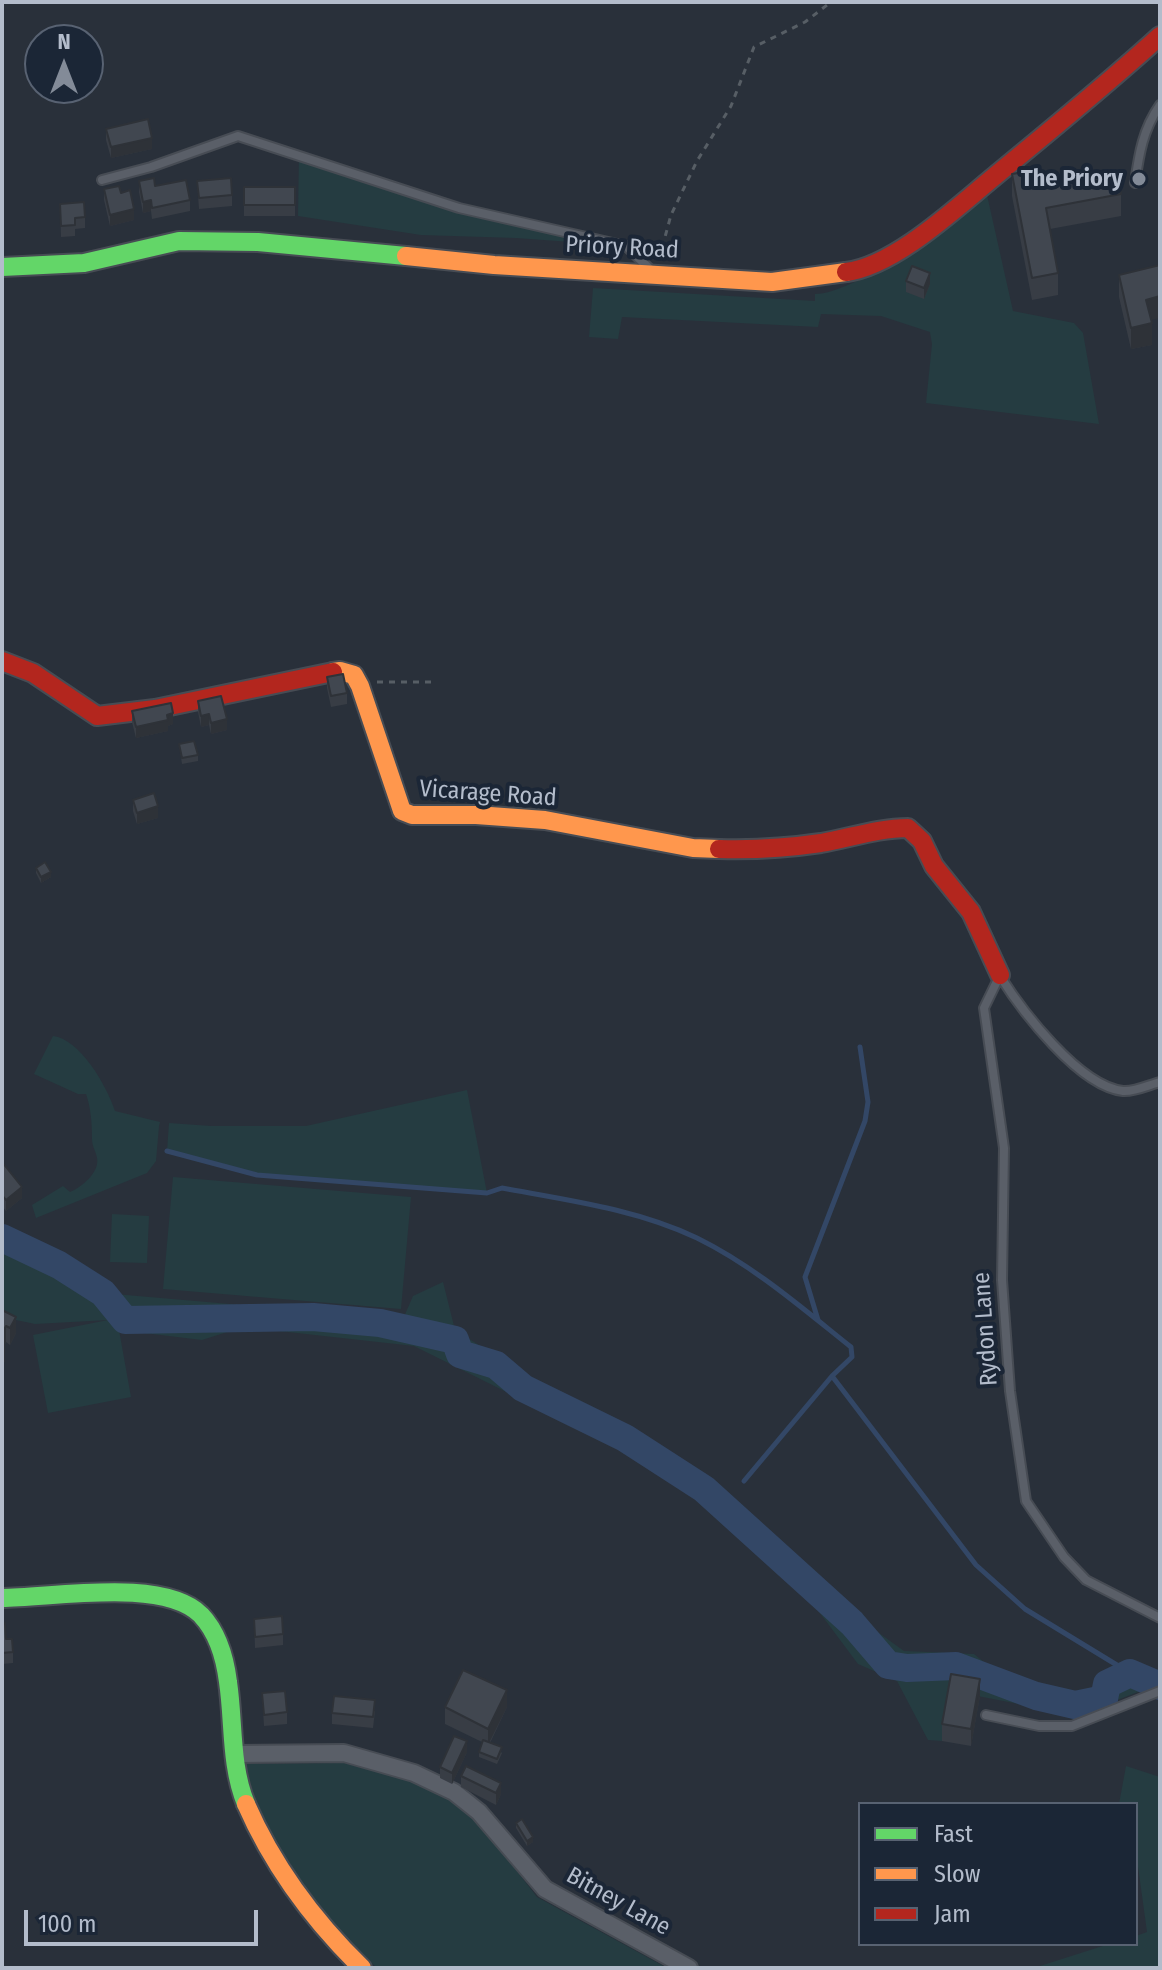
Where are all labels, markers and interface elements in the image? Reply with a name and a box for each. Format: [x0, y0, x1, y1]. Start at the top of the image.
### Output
north arrow [24, 24, 104, 104]
text: N [57, 28, 71, 55]
place label: The Priory [1021, 165, 1123, 193]
marker: The Priory [1130, 170, 1148, 188]
street label: Priory Road [565, 231, 679, 265]
street label: Vicarage Road [418, 775, 558, 813]
street label: Rydon Lane [968, 1271, 1004, 1387]
legend [858, 1802, 1138, 1946]
text: Fast [934, 1820, 973, 1848]
text: Slow [934, 1860, 980, 1888]
street label: Bitney Lane [561, 1862, 675, 1942]
scale bar [28, 1894, 262, 1944]
text: Jam [934, 1900, 971, 1928]
text: 100 m [38, 1910, 96, 1938]

